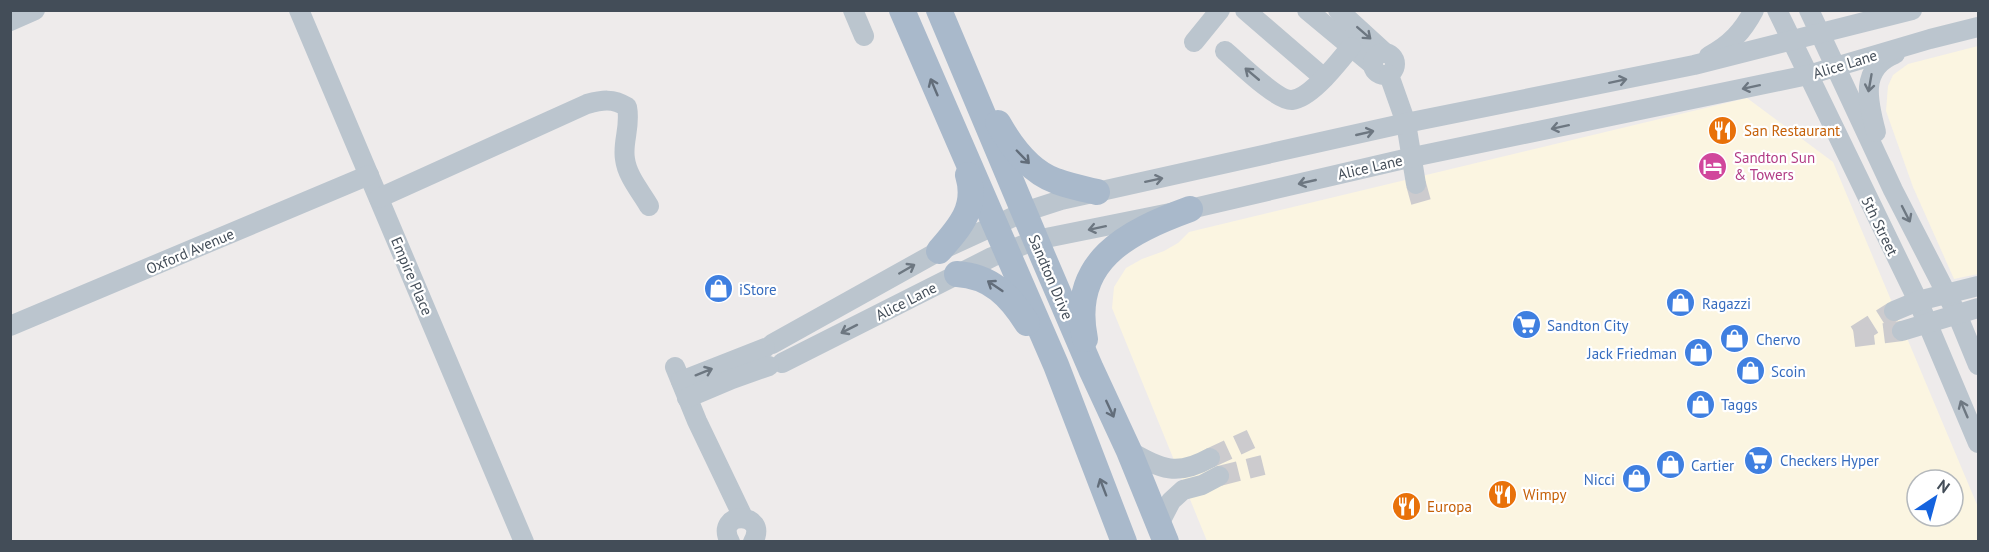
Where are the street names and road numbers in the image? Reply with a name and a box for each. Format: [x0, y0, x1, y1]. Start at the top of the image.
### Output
street label: Alice Lane [1811, 45, 1879, 83]
street label: Alice Lane [1336, 150, 1404, 184]
street label: 5th Street [1857, 193, 1903, 259]
street label: Oxford Avenue [143, 224, 237, 278]
street label: Sandton Drive [1025, 232, 1077, 322]
street label: Empire Place [387, 234, 437, 318]
street label: Alice Lane [872, 278, 940, 324]

